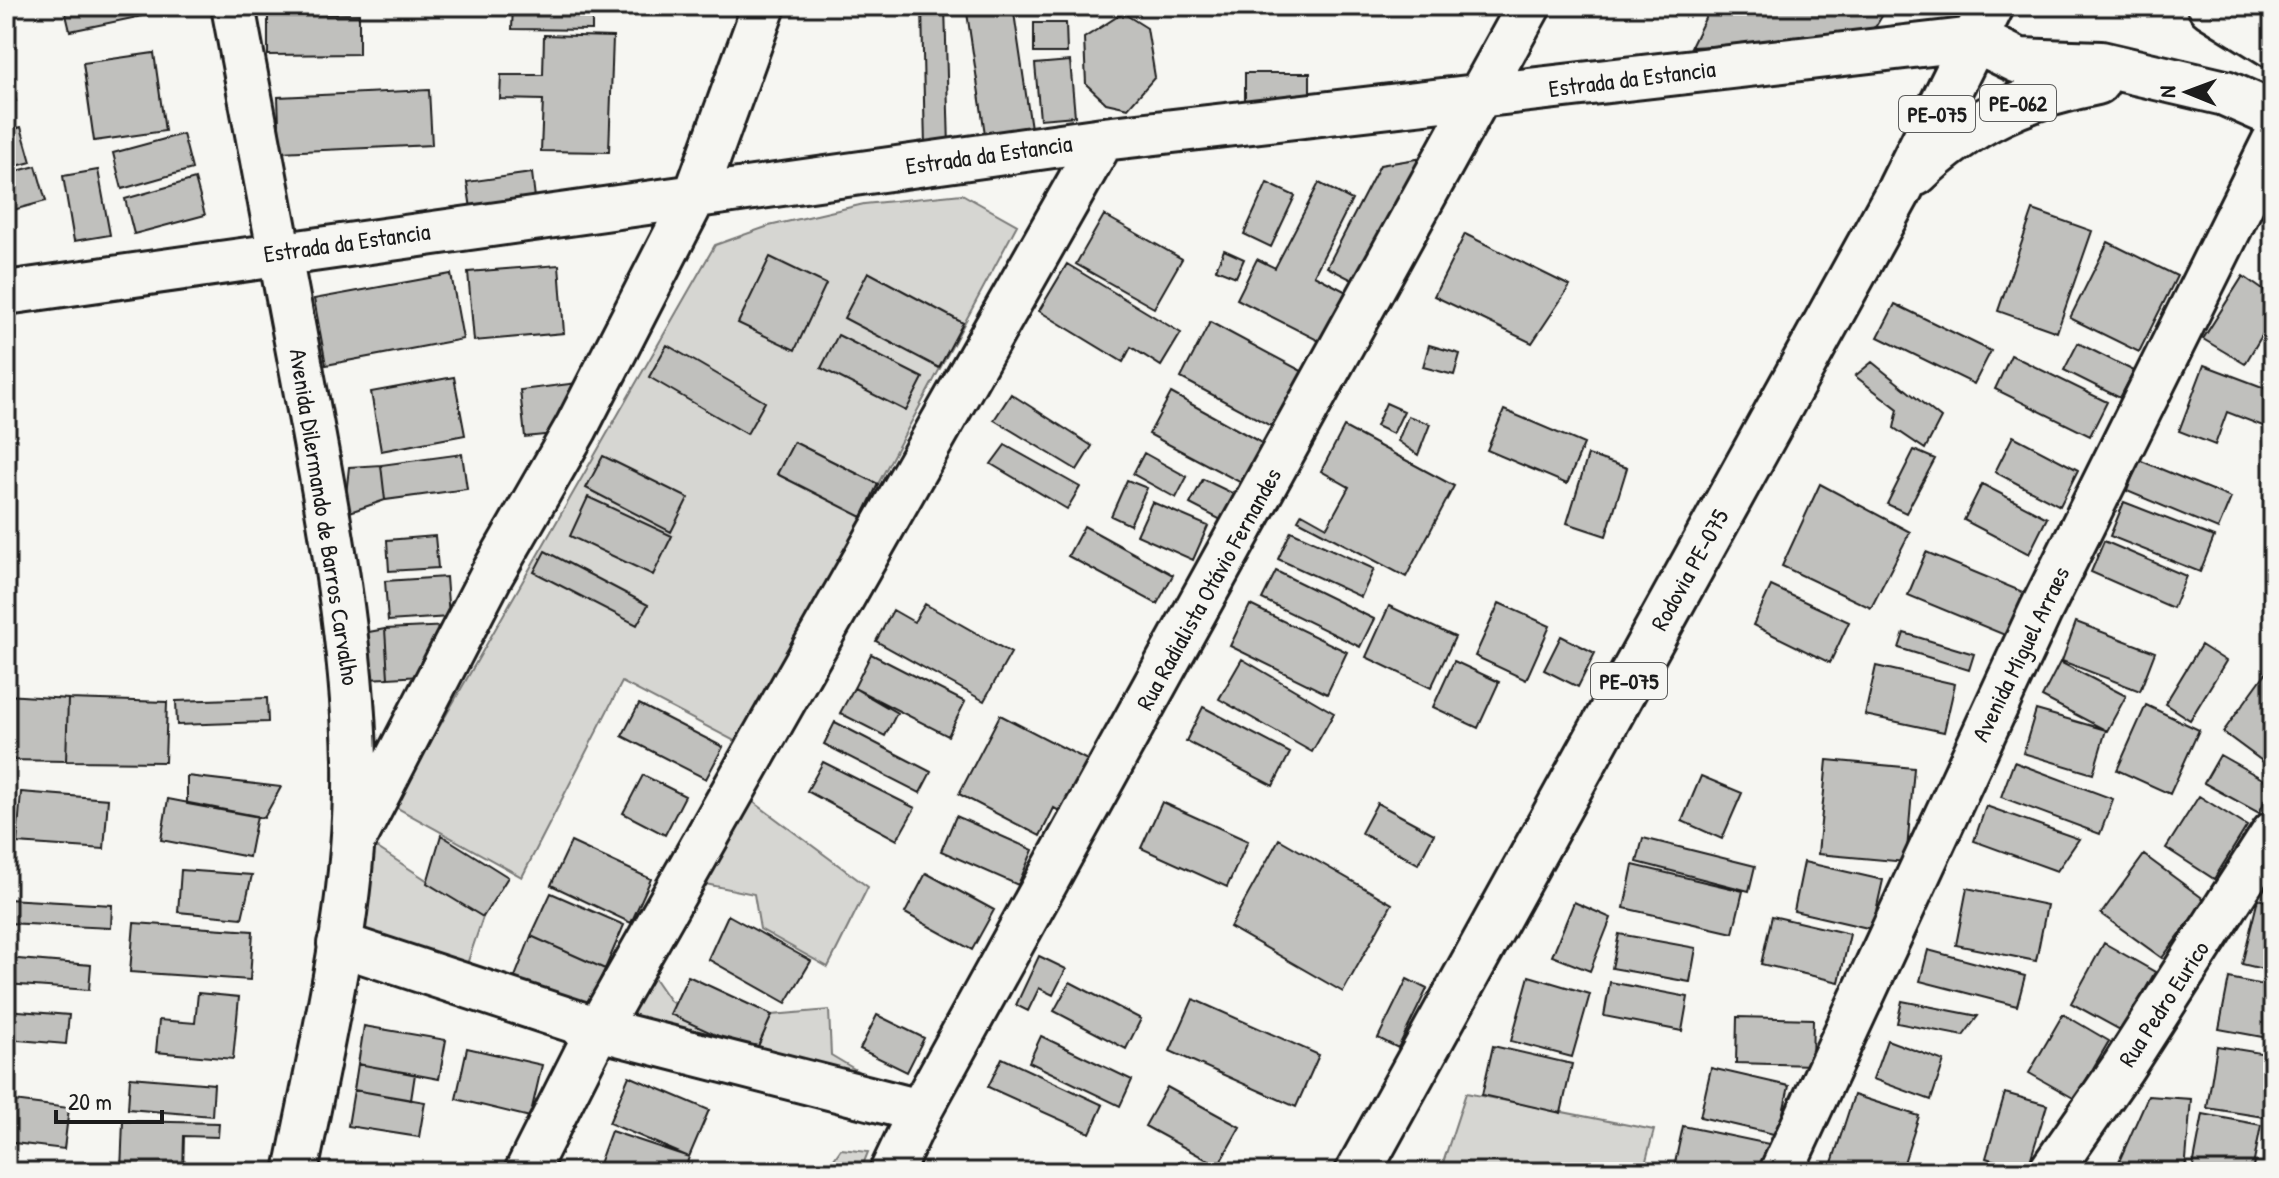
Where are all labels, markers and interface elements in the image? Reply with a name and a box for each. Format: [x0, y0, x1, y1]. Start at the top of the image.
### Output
street label: Estrada da Estancia [1547, 52, 1717, 104]
north arrow [2147, 52, 2227, 132]
road number: PE-062 [1980, 85, 2056, 121]
text: N [2152, 85, 2182, 98]
road number: PE-075 [1899, 96, 1975, 132]
street label: Estrada da Estancia [904, 126, 1074, 182]
street label: Estrada da Estancia [262, 214, 432, 270]
street label: Avenida Dilermando de Barros Carvalho [283, 346, 367, 688]
street label: Rua Radialista Otávio Fernandes [1128, 462, 1288, 715]
street label: Rodovia PE-075 [1643, 503, 1736, 636]
street label: Avenida Miguel Arraes [1964, 561, 2076, 746]
road number: PE-075 [1591, 663, 1667, 699]
street label: Rua Pedro Eurico [2110, 934, 2216, 1073]
scale bar [56, 1074, 162, 1124]
text: 20 m [68, 1085, 112, 1117]

